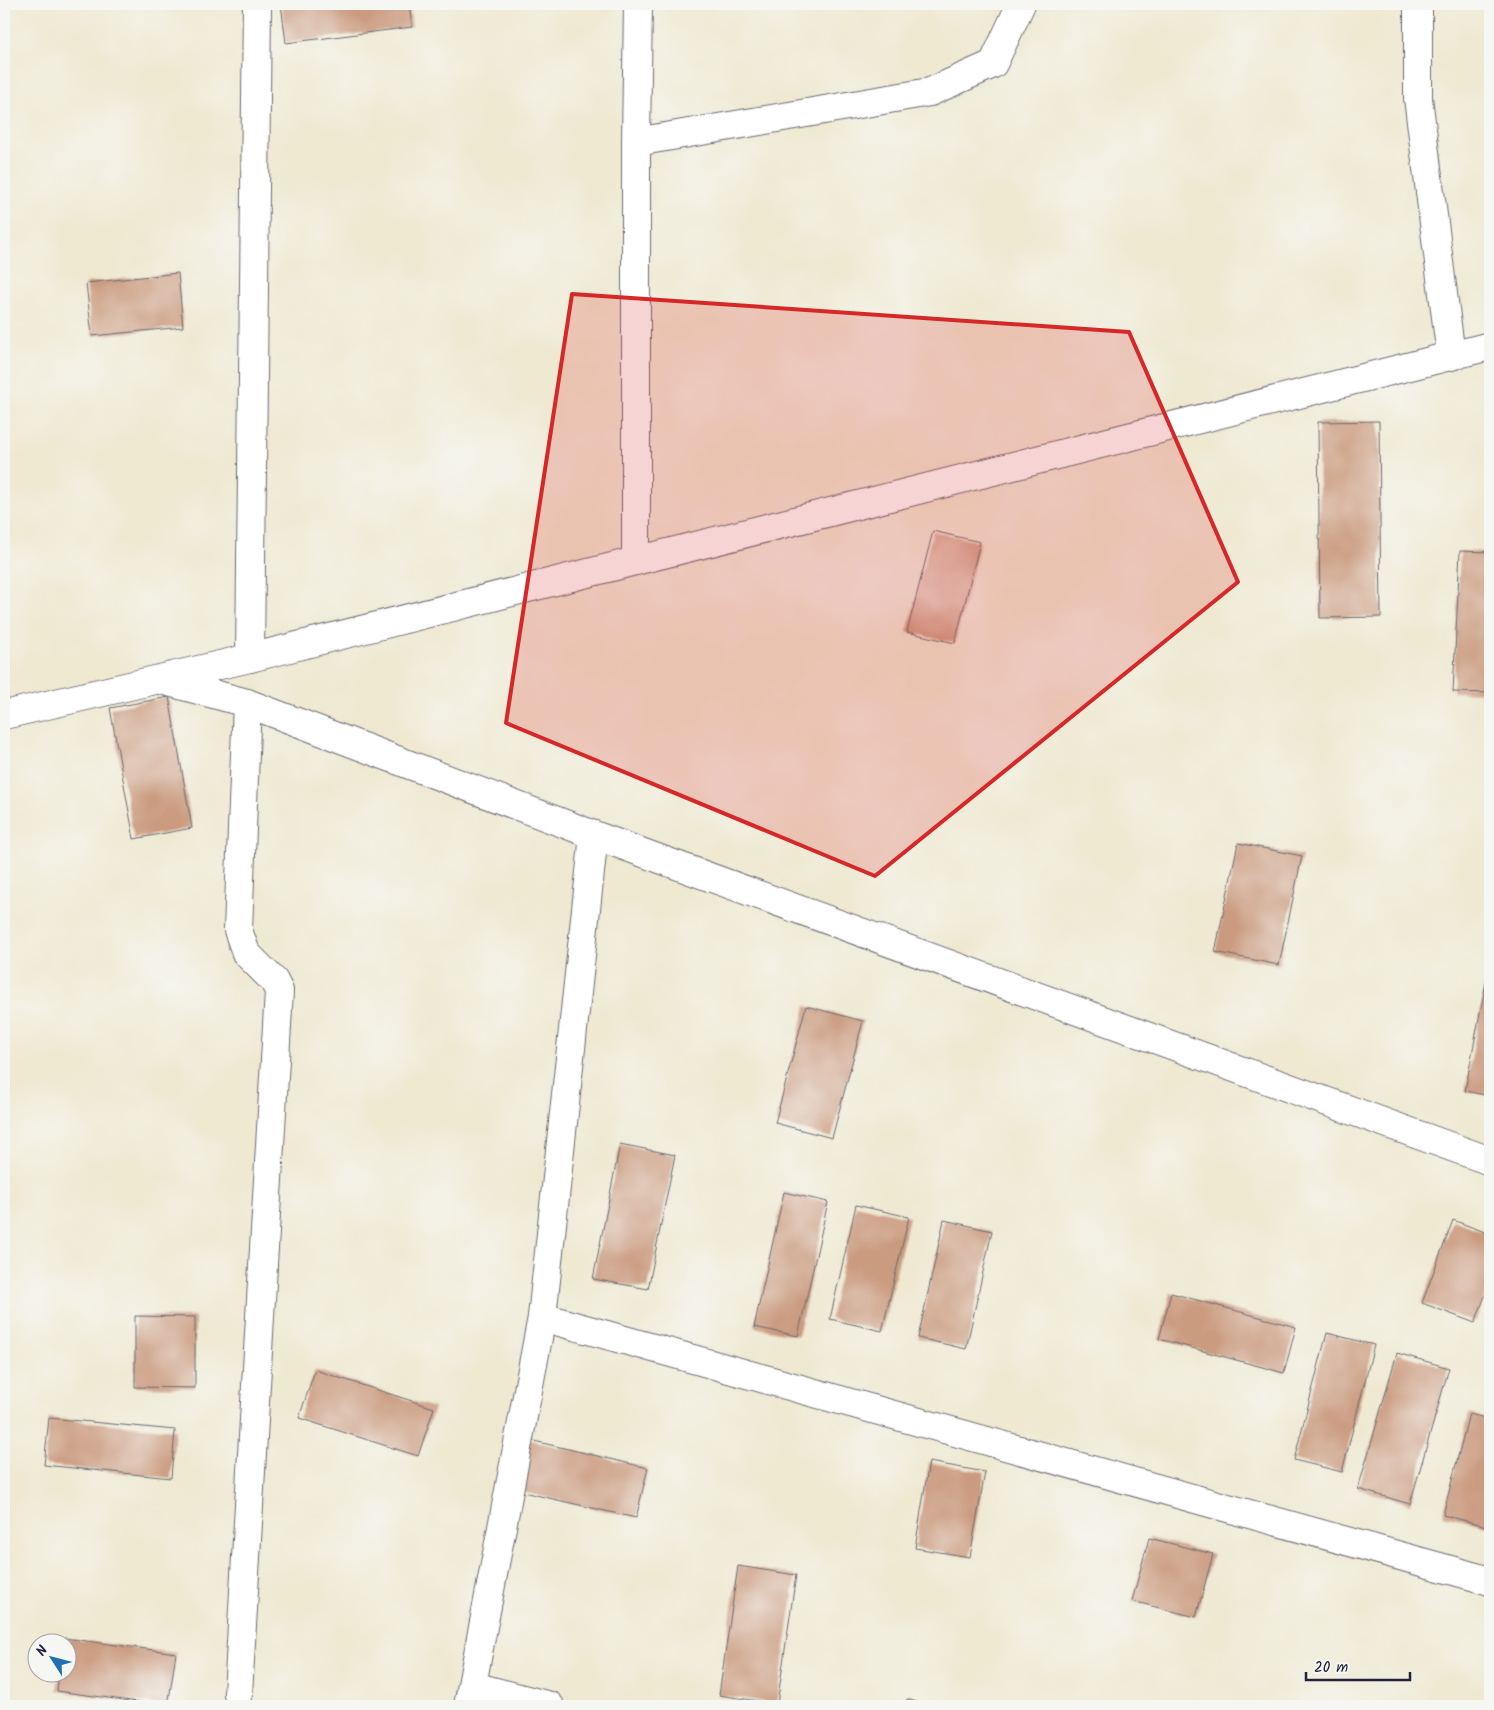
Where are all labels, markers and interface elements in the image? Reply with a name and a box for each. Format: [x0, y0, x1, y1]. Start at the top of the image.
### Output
north arrow [28, 1632, 78, 1682]
text: N [31, 1641, 54, 1661]
scale bar [1306, 1650, 1410, 1682]
text: 20 m [1314, 1656, 1348, 1680]

